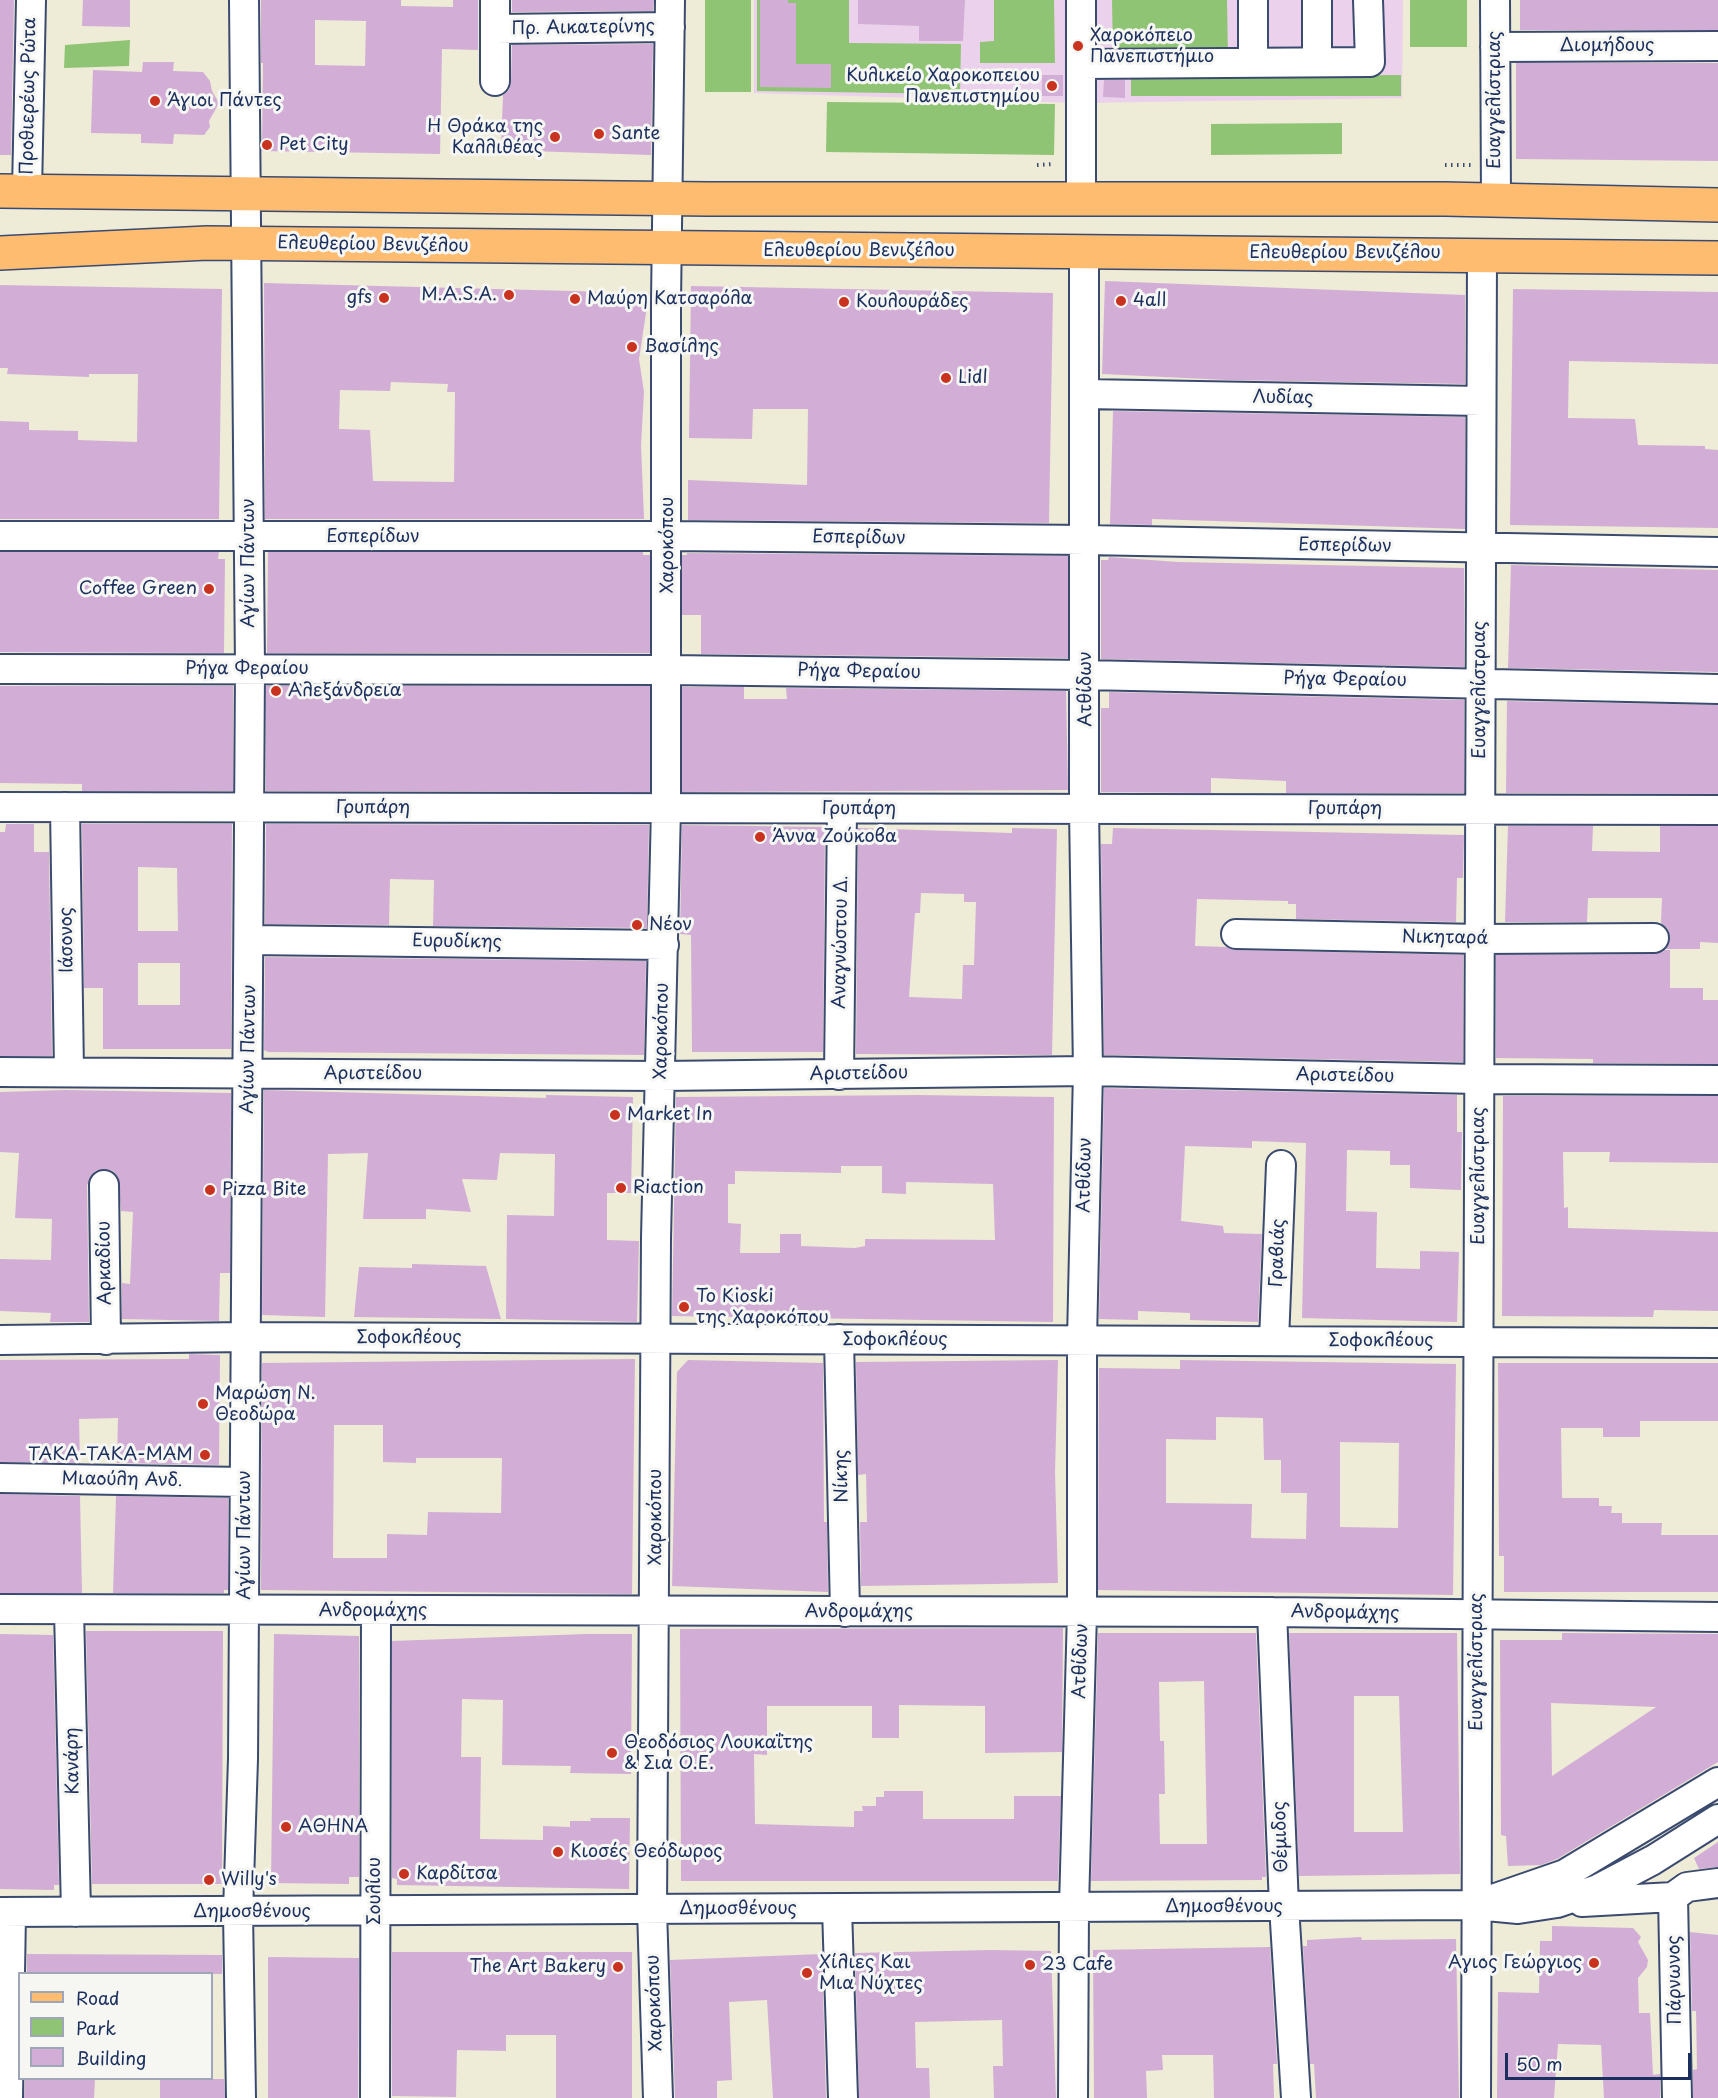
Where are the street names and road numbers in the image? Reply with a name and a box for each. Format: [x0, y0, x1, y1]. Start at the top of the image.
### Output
street label: Πρ. Αικατερίνης [511, 16, 655, 40]
street label: Προθιερέως Ρώτα [17, 17, 41, 175]
street label: Ευαγγελίστριας [1484, 31, 1506, 169]
street label: Διομήδους [1560, 35, 1654, 57]
street label: Ελευθερίου Βενιζέλου [277, 233, 469, 257]
street label: Ελευθερίου Βενιζέλου [763, 240, 955, 262]
street label: Ελευθερίου Βενιζέλου [1249, 242, 1441, 264]
street label: Λυδίας [1252, 387, 1314, 409]
street label: Χαροκόπου [657, 497, 679, 593]
street label: Αγίων Πάντων [238, 498, 260, 628]
street label: Εσπερίδων [326, 526, 420, 548]
street label: Εσπερίδων [812, 526, 906, 550]
street label: Εσπερίδων [1298, 534, 1392, 558]
street label: Ευαγγελίστριας [1469, 621, 1491, 759]
street label: Ατθίδων [1075, 651, 1097, 727]
street label: Ρήγα Φεραίου [185, 658, 309, 680]
street label: Ρήγα Φεραίου [797, 660, 921, 684]
street label: Ρήγα Φεραίου [1283, 668, 1407, 692]
street label: Γρυπάρη [336, 797, 410, 819]
street label: Γρυπάρη [822, 798, 896, 820]
street label: Γρυπάρη [1308, 798, 1382, 820]
street label: Αναγνώστου Δ. [829, 875, 853, 1009]
street label: Ιάσονος [56, 907, 78, 973]
street label: Νικηταρά [1402, 926, 1488, 950]
street label: Ευρυδίκης [412, 930, 502, 954]
street label: Χαροκόπου [650, 983, 674, 1079]
street label: Αγίων Πάντων [237, 984, 261, 1114]
street label: Αριστείδου [810, 1062, 908, 1086]
street label: Αριστείδου [324, 1063, 422, 1085]
street label: Αριστείδου [1296, 1064, 1394, 1088]
street label: Ευαγγελίστριας [1468, 1107, 1490, 1245]
street label: Ατθίδων [1074, 1137, 1096, 1213]
street label: Γραβιάς [1266, 1218, 1290, 1288]
street label: Αρκαδίου [93, 1221, 117, 1305]
street label: Σοφοκλέους [356, 1327, 462, 1349]
street label: Σοφοκλέους [842, 1329, 948, 1351]
street label: Σοφοκλέους [1328, 1330, 1434, 1352]
street label: Νίκης [831, 1449, 853, 1503]
street label: Μιαούλη Ανδ. [61, 1468, 183, 1492]
street label: Χαροκόπου [645, 1469, 667, 1565]
street label: Αγίων Πάντων [234, 1470, 256, 1600]
street label: Ευαγγελίστριας [1466, 1593, 1488, 1731]
street label: Ανδρομάχης [319, 1600, 427, 1622]
street label: Ανδρομάχης [805, 1601, 913, 1623]
street label: Ανδρομάχης [1291, 1601, 1399, 1625]
street label: Ατθίδων [1069, 1623, 1093, 1699]
street label: Κανάρη [62, 1727, 84, 1795]
street label: Θέμιδος [1269, 1801, 1293, 1873]
street label: Σουλίου [364, 1857, 386, 1925]
street label: Δημοσθένους [1165, 1896, 1283, 1918]
street label: Δημοσθένους [679, 1898, 797, 1920]
street label: Δημοσθένους [193, 1901, 311, 1923]
street label: Πάρνωνος [1663, 1935, 1687, 2025]
street label: Χαροκόπου [643, 1954, 667, 2052]

